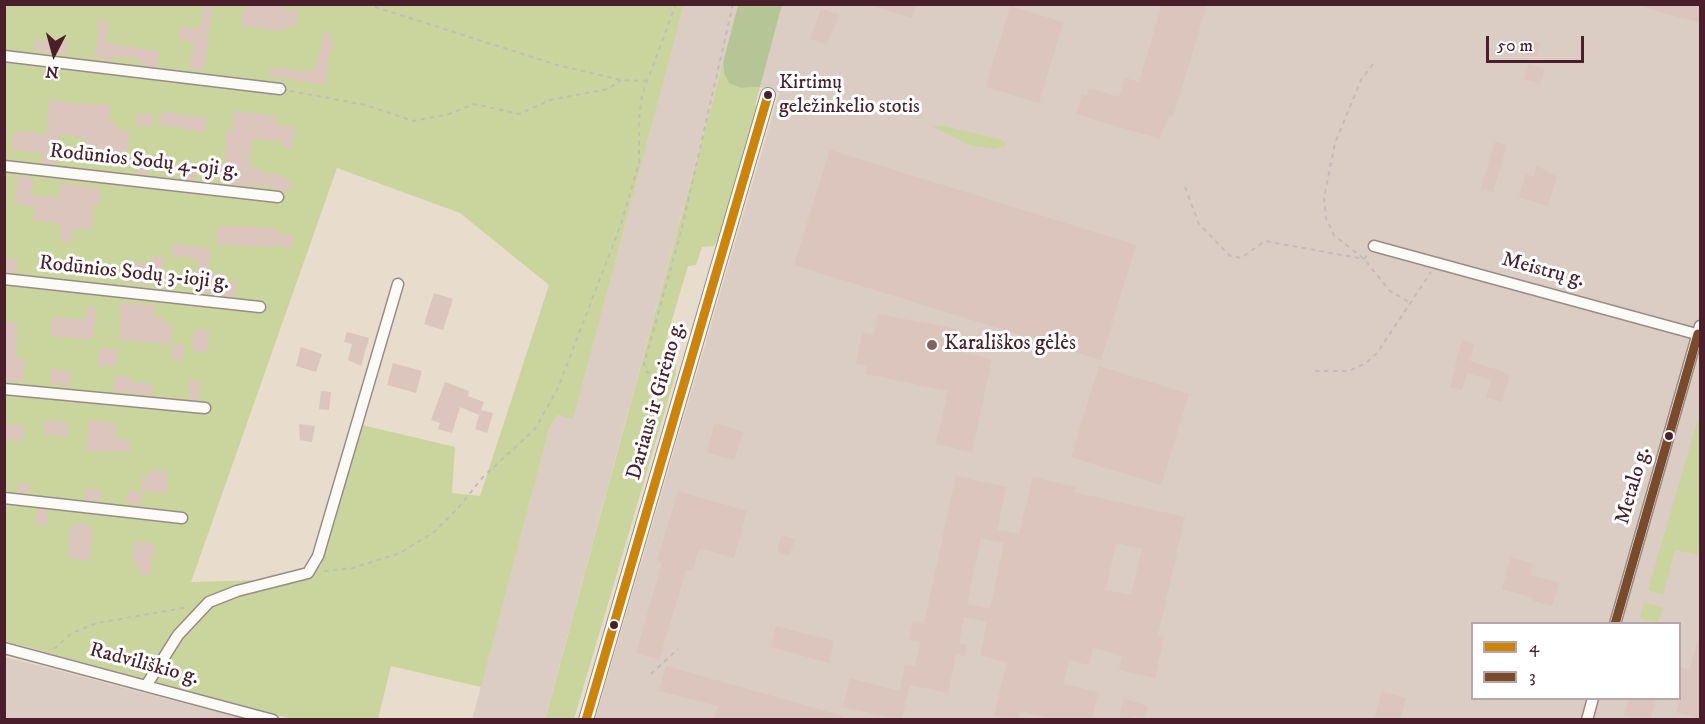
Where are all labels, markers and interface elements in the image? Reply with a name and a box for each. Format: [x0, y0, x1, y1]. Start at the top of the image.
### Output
north arrow [24, 24, 84, 84]
scale bar [1489, 24, 1586, 62]
text: 50 m [1497, 35, 1533, 57]
text: N [45, 61, 60, 83]
place label: Kirtimų geležinkelio stotis [779, 72, 920, 119]
marker: Kirtimų geležinkelio stotis [762, 89, 774, 101]
street label: Rodūnios Sodų 4-oji g. [48, 140, 240, 184]
street label: Meistrų g. [1499, 248, 1587, 294]
street label: Rodūnios Sodų 3-ioji g. [38, 251, 230, 297]
street label: Dariaus ir Girėno g. [622, 319, 692, 483]
place label: Karališkos gėlės [944, 332, 1076, 358]
marker: Karališkos gėlės [925, 338, 939, 352]
unlabelled marker [1663, 430, 1675, 442]
street label: Metalo g. [1611, 444, 1657, 528]
unlabelled marker [608, 619, 620, 631]
legend [1471, 622, 1681, 700]
text: 4 [1529, 636, 1539, 658]
street label: Radviliškio g. [86, 638, 202, 692]
text: 3 [1529, 666, 1536, 688]

